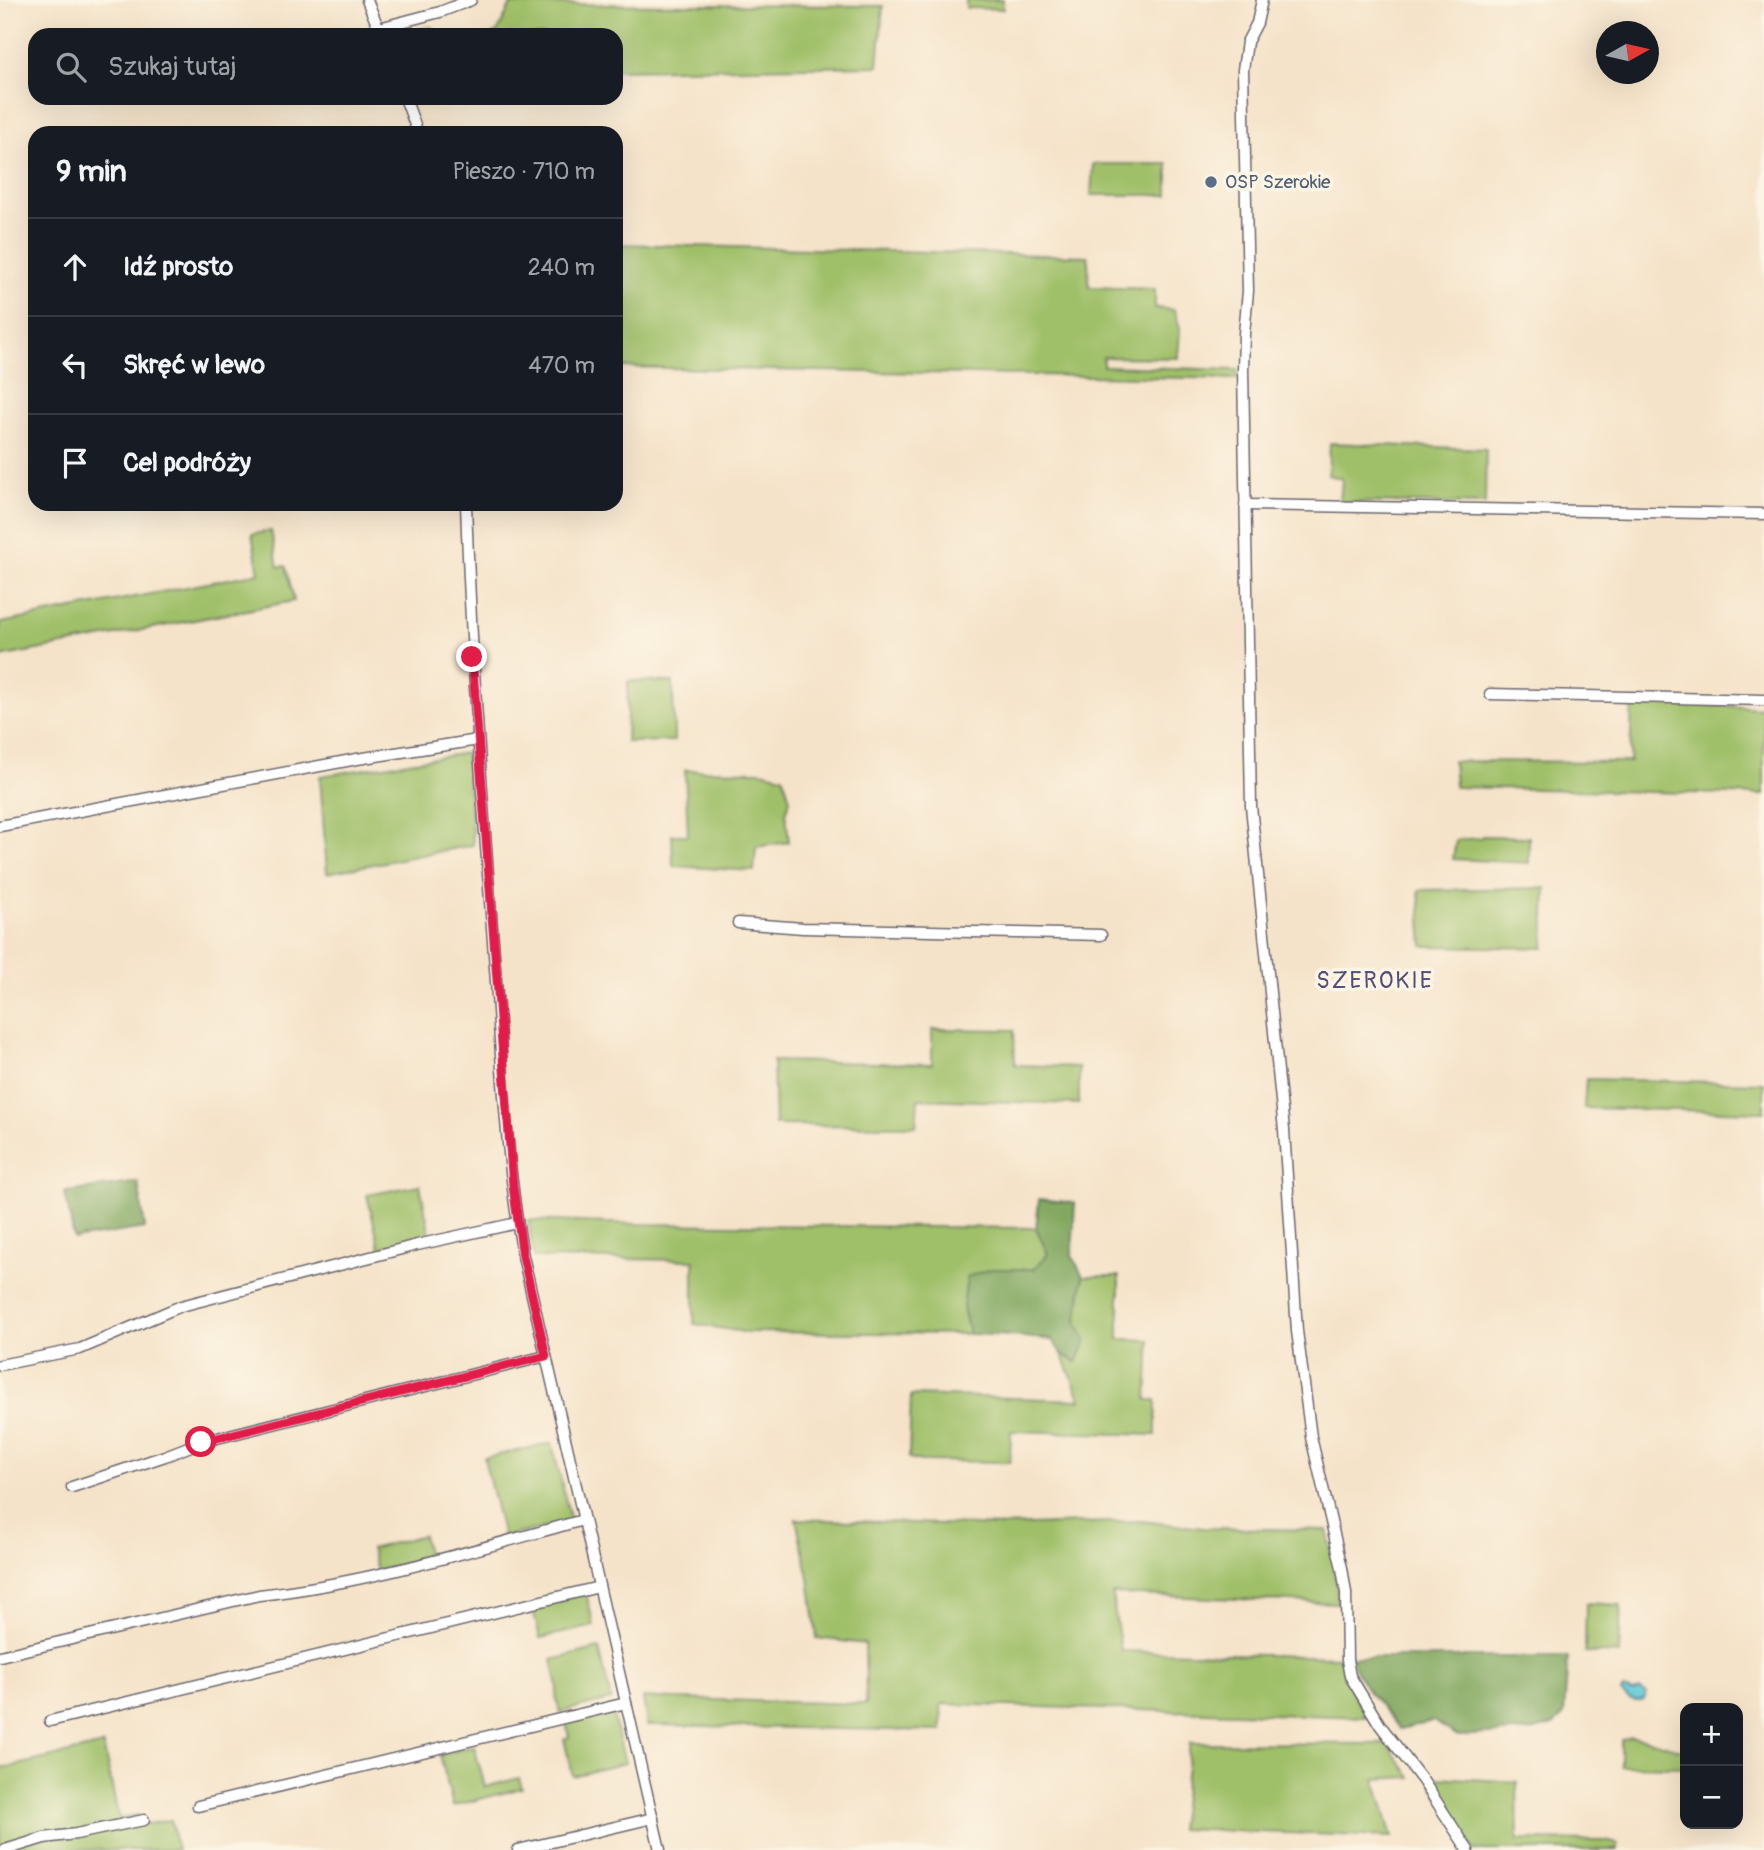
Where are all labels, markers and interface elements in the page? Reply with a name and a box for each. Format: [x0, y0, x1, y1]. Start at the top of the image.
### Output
north arrow [1596, 21, 1659, 84]
search box [28, 28, 623, 105]
icon: search [52, 48, 90, 86]
text: Szukaj tutaj [108, 51, 236, 83]
text: 9 min [56, 153, 127, 190]
text: Pieszo · 710 m [453, 157, 595, 186]
place label: OSP Szerokie [1225, 170, 1331, 194]
marker: OSP Szerokie [1203, 174, 1219, 190]
icon: ahead [56, 248, 94, 286]
text: Idź prosto [123, 251, 233, 283]
text: 240 m [528, 253, 595, 282]
icon: left [56, 346, 94, 384]
text: Skręć w lewo [123, 349, 265, 381]
text: 470 m [528, 351, 595, 380]
icon: arrive [56, 444, 94, 482]
text: Cel podróży [123, 447, 251, 479]
route end [456, 641, 487, 672]
district label: SZEROKIE [1316, 966, 1434, 995]
route start [185, 1426, 216, 1457]
map controls [1680, 1703, 1743, 1829]
button: + [1680, 1703, 1743, 1766]
button: − [1680, 1766, 1743, 1829]

